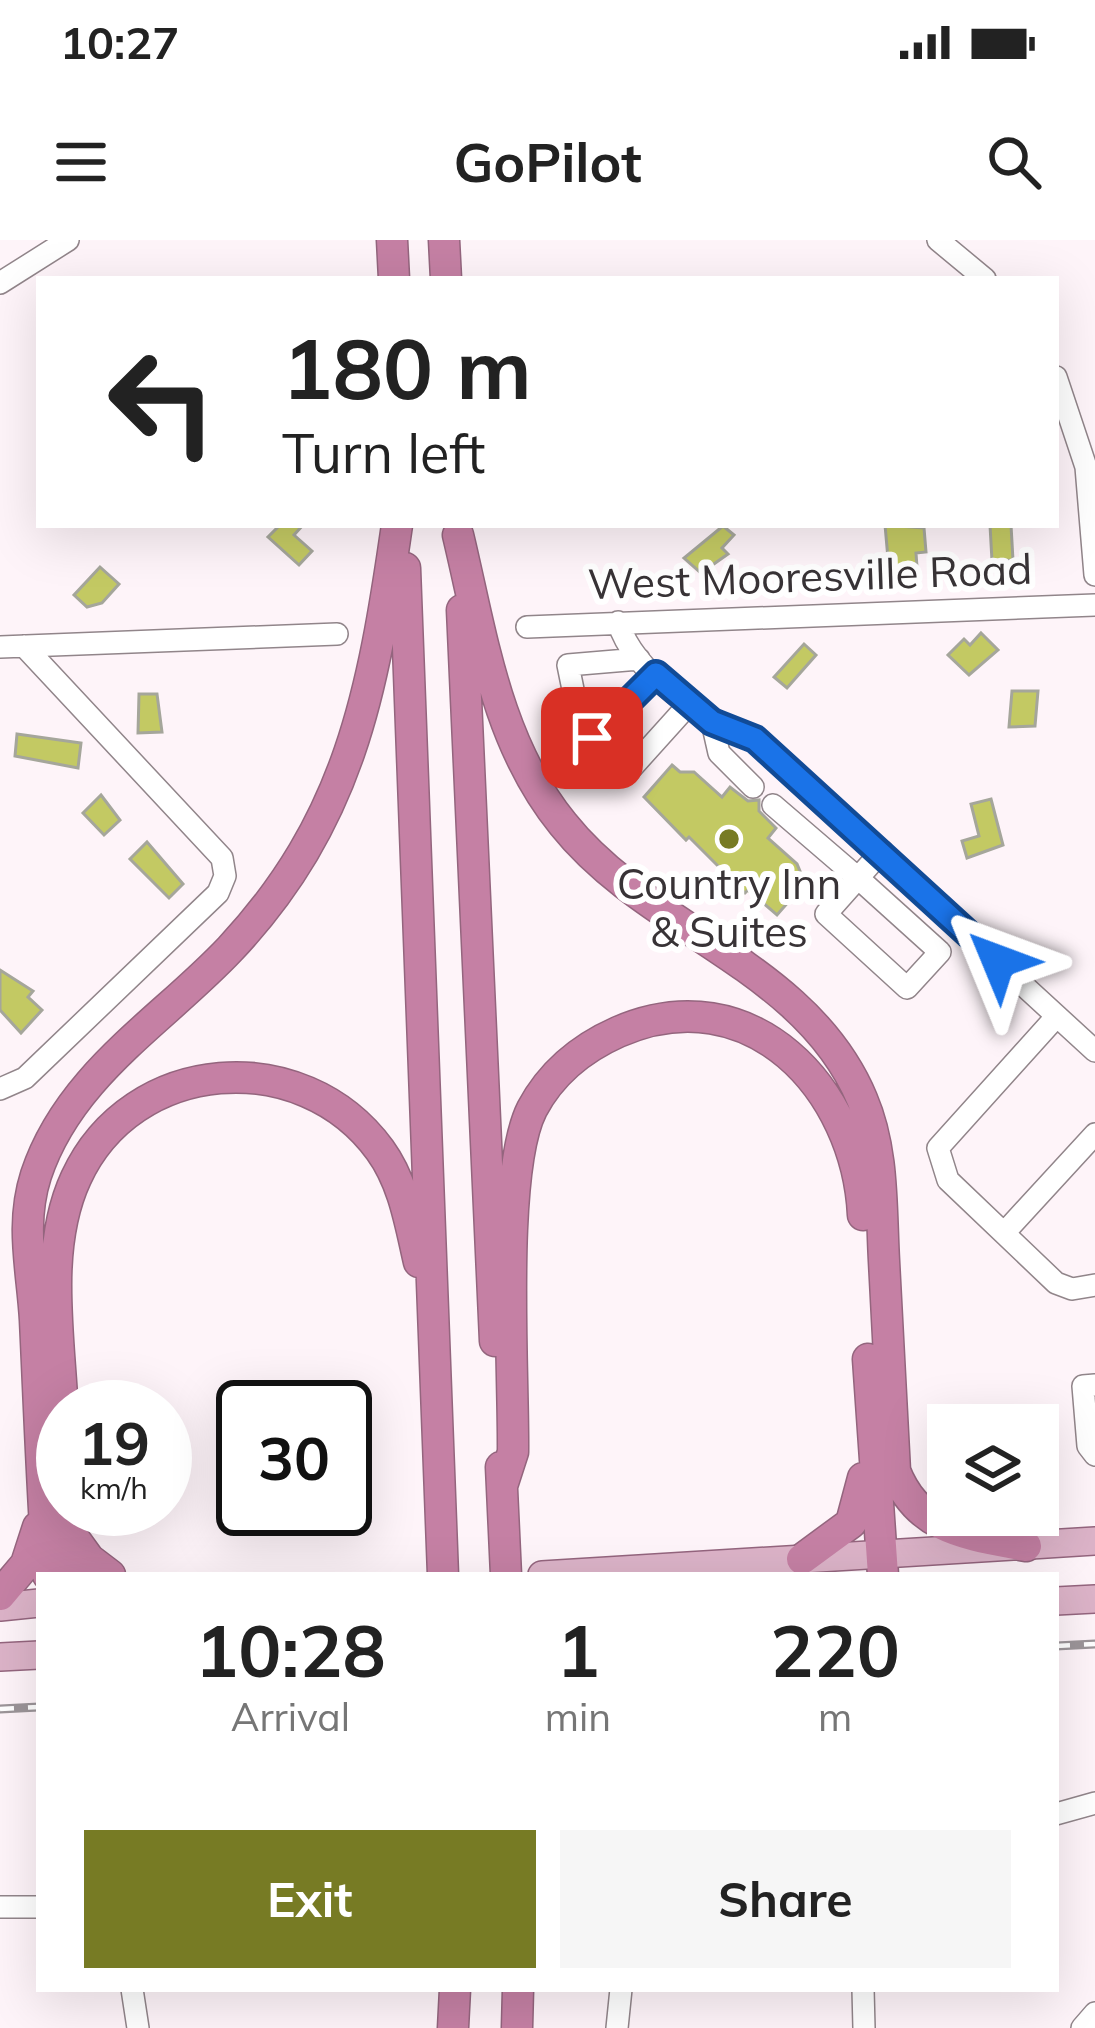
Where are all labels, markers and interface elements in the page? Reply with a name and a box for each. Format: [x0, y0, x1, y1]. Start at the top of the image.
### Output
text: 10:27 [60, 14, 179, 70]
text: GoPilot [453, 128, 642, 196]
icon: menu [48, 129, 114, 195]
icon: search [981, 129, 1047, 195]
text: 180 m [282, 315, 532, 420]
icon: left [84, 324, 240, 480]
text: Turn left [282, 419, 485, 487]
street label: West Mooresville Road [587, 542, 1033, 610]
pin [541, 687, 643, 789]
icon: arrive [559, 705, 625, 771]
marker: Country Inn & Suites [716, 826, 742, 852]
place label: Country Inn & Suites [617, 857, 841, 958]
position arrow [935, 898, 1061, 1024]
speed limit sign: 30 [216, 1380, 372, 1536]
map controls [927, 1404, 1059, 1536]
button: layers [927, 1404, 1059, 1536]
text: 19 [78, 1405, 150, 1480]
text: km/h [80, 1469, 148, 1507]
text: 10:28 [195, 1605, 386, 1695]
text: 1 [556, 1605, 600, 1695]
text: 220 [770, 1605, 900, 1695]
text: Arrival [231, 1692, 350, 1741]
text: min [545, 1692, 611, 1741]
text: m [818, 1692, 852, 1741]
button: Exit [84, 1830, 536, 1968]
button: Share [560, 1830, 1011, 1968]

